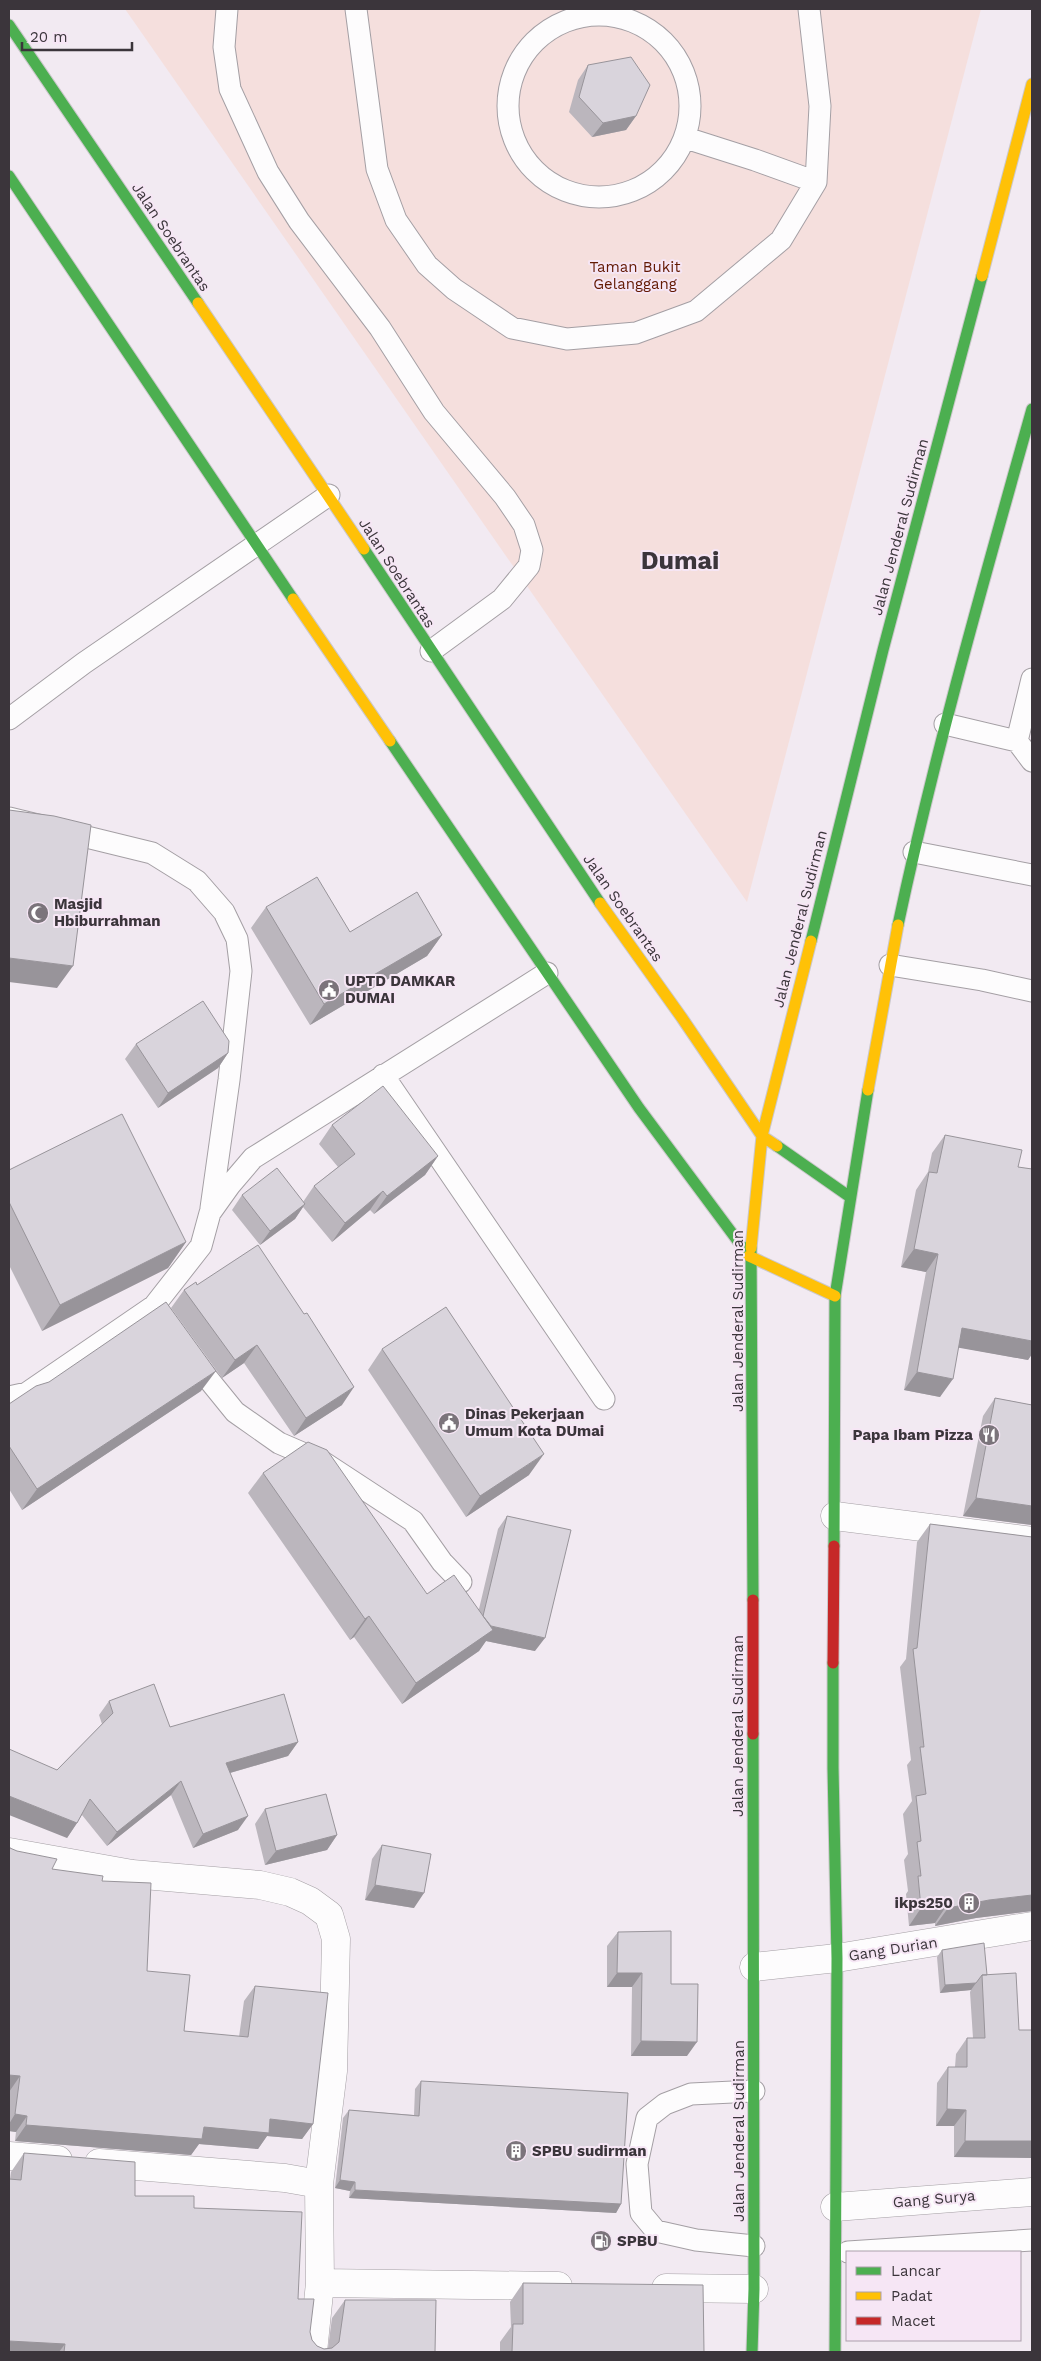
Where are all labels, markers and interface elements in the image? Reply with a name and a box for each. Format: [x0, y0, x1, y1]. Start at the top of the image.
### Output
scale bar [22, 20, 132, 52]
text: 20 m [30, 28, 68, 46]
street label: Jalan Soebrantas [128, 179, 214, 295]
park label: Taman Bukit Gelanggang [589, 258, 681, 293]
street label: Jalan Jenderal Sudirman [868, 437, 932, 617]
street label: Jalan Soebrantas [355, 515, 439, 631]
district label: Dumai [641, 546, 719, 575]
street label: Jalan Jenderal Sudirman [769, 828, 831, 1010]
street label: Jalan Soebrantas [579, 851, 667, 965]
place label: Masjid Hbiburrahman [54, 895, 160, 930]
mosque icon: Masjid Hbiburrahman [26, 901, 50, 925]
place label: UPTD DAMKAR DUMAI [345, 972, 456, 1007]
public building icon: UPTD DAMKAR DUMAI [317, 978, 341, 1002]
street label: Jalan Jenderal Sudirman [729, 1230, 747, 1412]
place label: Dinas Pekerjaan Umum Kota DUmai [465, 1405, 604, 1440]
public building icon: Dinas Pekerjaan Umum Kota DUmai [437, 1411, 461, 1435]
restaurant icon: Papa Ibam Pizza [977, 1423, 1001, 1447]
place label: Papa Ibam Pizza [852, 1426, 973, 1444]
street label: Jalan Jenderal Sudirman [729, 1635, 747, 1817]
building icon: ikps250 [957, 1891, 981, 1915]
place label: ikps250 [895, 1894, 953, 1912]
street label: Gang Durian [847, 1933, 939, 1965]
street label: Jalan Jenderal Sudirman [730, 2040, 748, 2222]
building icon: SPBU sudirman [504, 2139, 528, 2163]
place label: SPBU sudirman [532, 2142, 647, 2160]
street label: Gang Surya [892, 2186, 976, 2212]
fuel station icon: SPBU [589, 2229, 613, 2253]
place label: SPBU [617, 2232, 658, 2250]
legend [846, 2251, 1021, 2341]
text: Lancar [891, 2262, 941, 2280]
text: Padat [891, 2287, 933, 2305]
text: Macet [891, 2312, 936, 2330]

